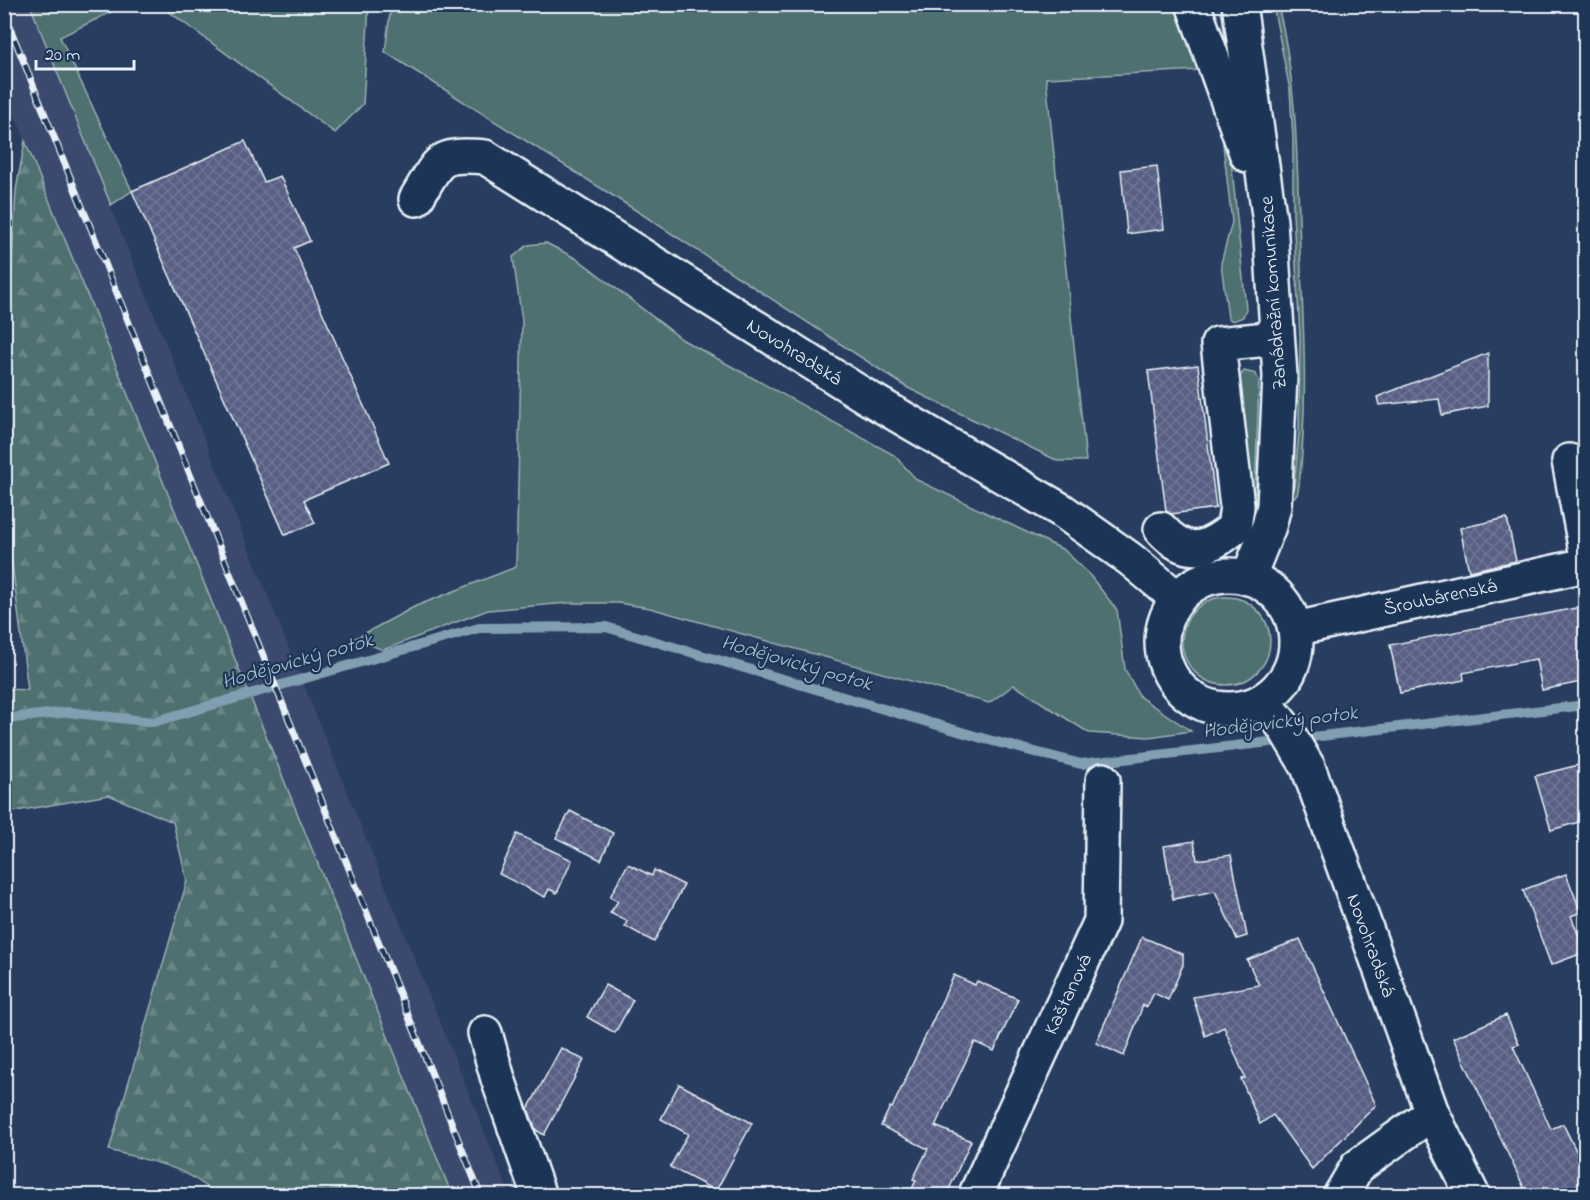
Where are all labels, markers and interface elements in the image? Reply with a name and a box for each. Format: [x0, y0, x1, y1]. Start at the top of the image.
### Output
scale bar [36, 33, 134, 71]
text: 20 m [45, 43, 80, 69]
street label: Zanádražní komunikace [1253, 195, 1296, 391]
street label: Novohradská [740, 312, 847, 394]
street label: Šroubárenská [1381, 572, 1500, 625]
water label: Hodějovický potok [219, 626, 377, 698]
water label: Hodějovický potok [717, 628, 876, 700]
water label: Hodějovický potok [1201, 699, 1360, 747]
street label: Novohradská [1338, 890, 1402, 1002]
street label: Kaštanová [1038, 950, 1101, 1040]

